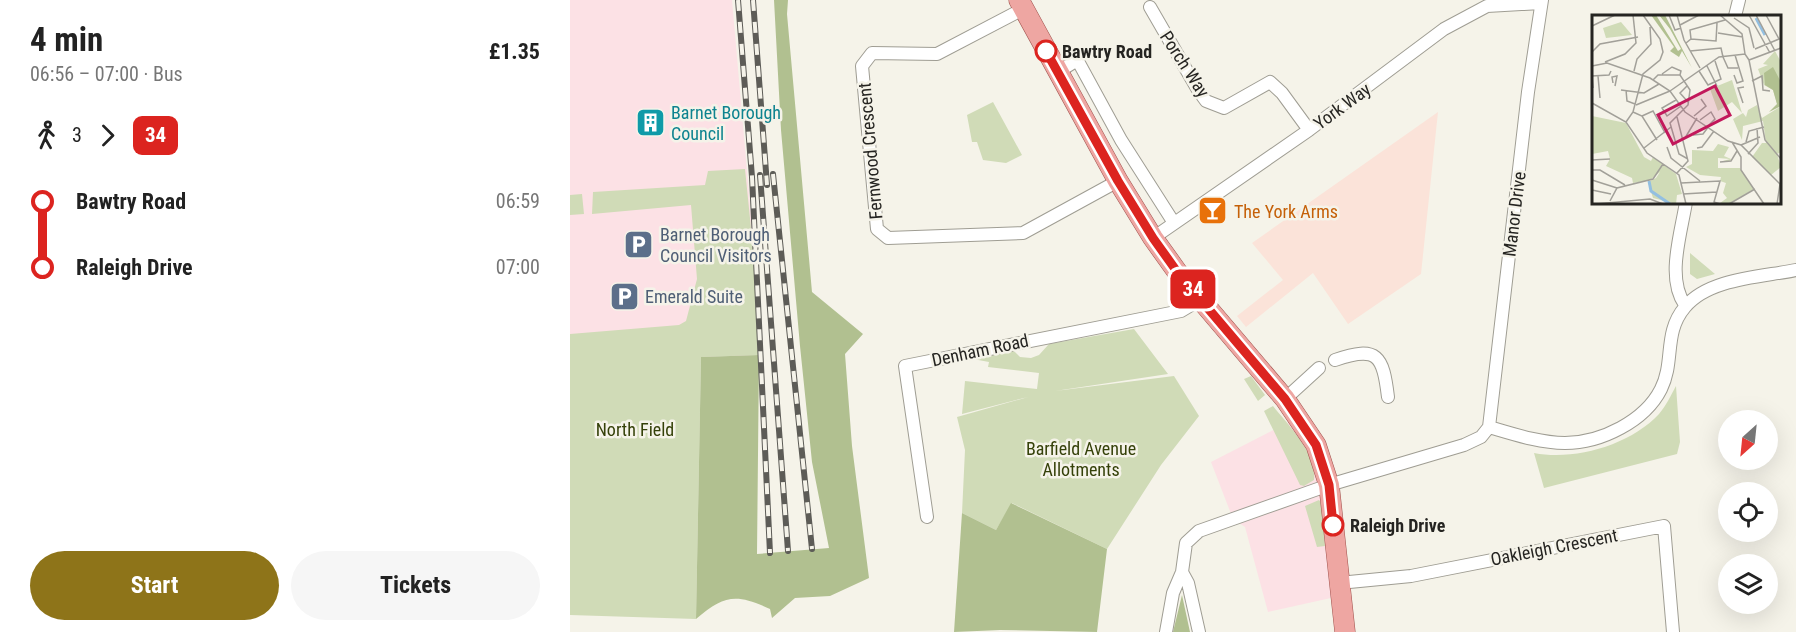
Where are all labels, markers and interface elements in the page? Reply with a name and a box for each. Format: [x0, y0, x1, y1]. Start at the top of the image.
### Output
inset map [1592, 15, 1781, 204]
text: 4 min [30, 20, 103, 59]
street label: Porch Way [1156, 27, 1214, 101]
text: £1.35 [489, 39, 540, 64]
marker: Bawtry Road [1035, 40, 1057, 62]
place label: Bawtry Road [1062, 41, 1152, 62]
text: 06:56 – 07:00 · Bus [30, 62, 183, 86]
street label: York Way [1310, 78, 1375, 134]
street label: Fernwood Crescent [854, 82, 886, 220]
place label: Barnet Borough Council [671, 102, 781, 144]
building icon: Barnet Borough Council [634, 106, 666, 138]
icon: walk [30, 119, 63, 152]
icon: forward [91, 119, 124, 152]
text: 3 [72, 123, 82, 147]
text: 34 [145, 123, 166, 147]
street label: Manor Drive [1498, 170, 1530, 258]
text: Bawtry Road [76, 189, 186, 214]
text: 06:59 [496, 189, 540, 213]
bar icon: The York Arms [1197, 195, 1229, 227]
place label: The York Arms [1234, 201, 1338, 222]
place label: Barnet Borough Council Visitors [660, 224, 772, 266]
parking icon: Barnet Borough Council Visitors [623, 228, 655, 260]
text: Raleigh Drive [76, 255, 193, 280]
text: 07:00 [496, 255, 540, 279]
line badge: 34 [1166, 270, 1220, 308]
text: 34 [1182, 277, 1204, 301]
parking icon: Emerald Suite [608, 280, 640, 312]
place label: Emerald Suite [645, 286, 743, 307]
street label: Denham Road [930, 329, 1030, 371]
north arrow [1718, 410, 1778, 470]
map controls [1718, 410, 1778, 614]
park label: North Field [596, 419, 674, 440]
park label: Barfield Avenue Allotments [1026, 438, 1136, 480]
button: locate [1718, 482, 1778, 542]
marker: Raleigh Drive [1322, 514, 1344, 536]
place label: Raleigh Drive [1350, 515, 1446, 536]
street label: Oakleigh Crescent [1489, 524, 1619, 570]
button: Start [30, 551, 279, 620]
button: Tickets [291, 551, 540, 620]
button: layers [1718, 554, 1778, 614]

